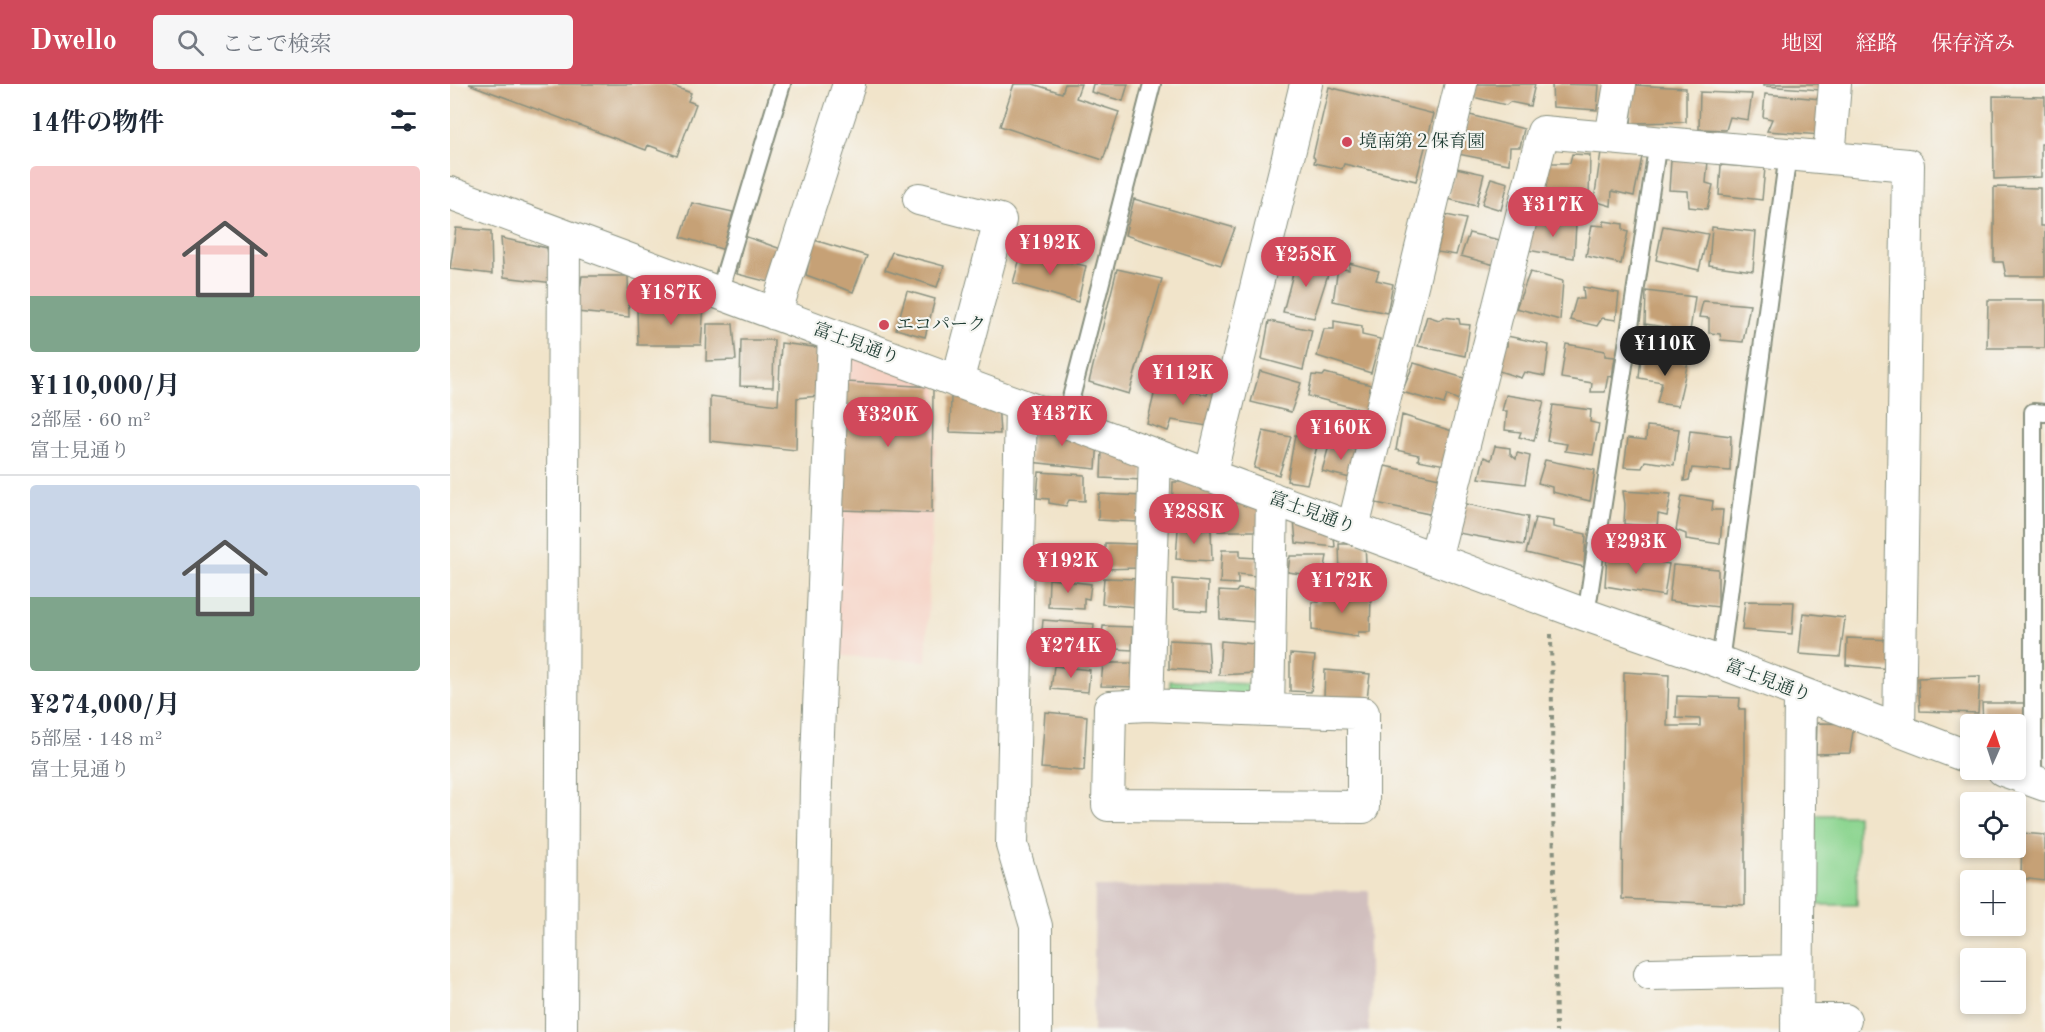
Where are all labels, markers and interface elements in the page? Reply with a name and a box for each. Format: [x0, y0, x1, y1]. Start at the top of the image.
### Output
search box [153, 15, 573, 69]
icon: search [174, 26, 207, 59]
text: Dwello [30, 28, 117, 56]
text: ここで検索 [222, 34, 332, 56]
text: 地図 [1781, 34, 1823, 55]
text: 経路 [1856, 34, 1898, 55]
text: 保存済み [1931, 34, 2015, 55]
icon: filters [387, 104, 420, 137]
text: 14件の物件 [30, 111, 164, 137]
place label: 境南第２保育園 [1359, 131, 1485, 151]
marker: 境南第２保育園 [1340, 135, 1354, 149]
pin: ¥317K [1511, 187, 1595, 238]
text: ¥317K [1522, 196, 1584, 216]
icon: home [171, 205, 279, 313]
pin: ¥192K [1008, 225, 1092, 276]
text: ¥192K [1019, 234, 1081, 254]
pin: ¥258K [1264, 237, 1348, 288]
text: ¥258K [1275, 246, 1337, 266]
pin: ¥187K [629, 275, 713, 326]
text: ¥187K [640, 284, 702, 304]
place label: エコパーク [896, 316, 986, 334]
street label: 富士見通り [811, 318, 902, 368]
marker: エコパーク [877, 318, 891, 332]
pin: ¥110K [1623, 326, 1707, 377]
text: ¥110K [1634, 335, 1696, 355]
pin: ¥112K [1141, 355, 1225, 406]
text: ¥112K [1152, 364, 1214, 384]
text: ¥110,000/月 [30, 374, 181, 400]
pin: ¥437K [1020, 396, 1104, 447]
pin: ¥320K [846, 397, 930, 448]
text: ¥437K [1031, 405, 1093, 425]
text: ¥320K [857, 406, 919, 426]
pin: ¥160K [1299, 410, 1383, 461]
text: 2部屋 · 60 m² [30, 411, 151, 431]
text: ¥160K [1310, 419, 1372, 439]
text: 富士見通り [30, 442, 130, 462]
street label: 富士見通り [1267, 487, 1358, 537]
pin: ¥288K [1152, 494, 1236, 545]
text: ¥288K [1163, 503, 1225, 523]
icon: home [171, 524, 279, 632]
pin: ¥293K [1594, 524, 1678, 575]
text: ¥293K [1605, 533, 1667, 553]
pin: ¥192K [1026, 543, 1110, 594]
text: ¥192K [1037, 552, 1099, 572]
pin: ¥172K [1300, 563, 1384, 614]
text: ¥172K [1311, 572, 1373, 592]
pin: ¥274K [1029, 628, 1113, 679]
text: ¥274K [1040, 637, 1102, 657]
street label: 富士見通り [1723, 655, 1814, 706]
text: ¥274,000/月 [30, 693, 181, 719]
north arrow [1960, 714, 2026, 780]
map controls [1960, 714, 2026, 1014]
text: 5部屋 · 148 m² [30, 730, 162, 750]
text: 富士見通り [30, 761, 130, 781]
button: locate [1960, 792, 2026, 858]
button: + [1960, 870, 2026, 936]
button: − [1960, 948, 2026, 1014]

